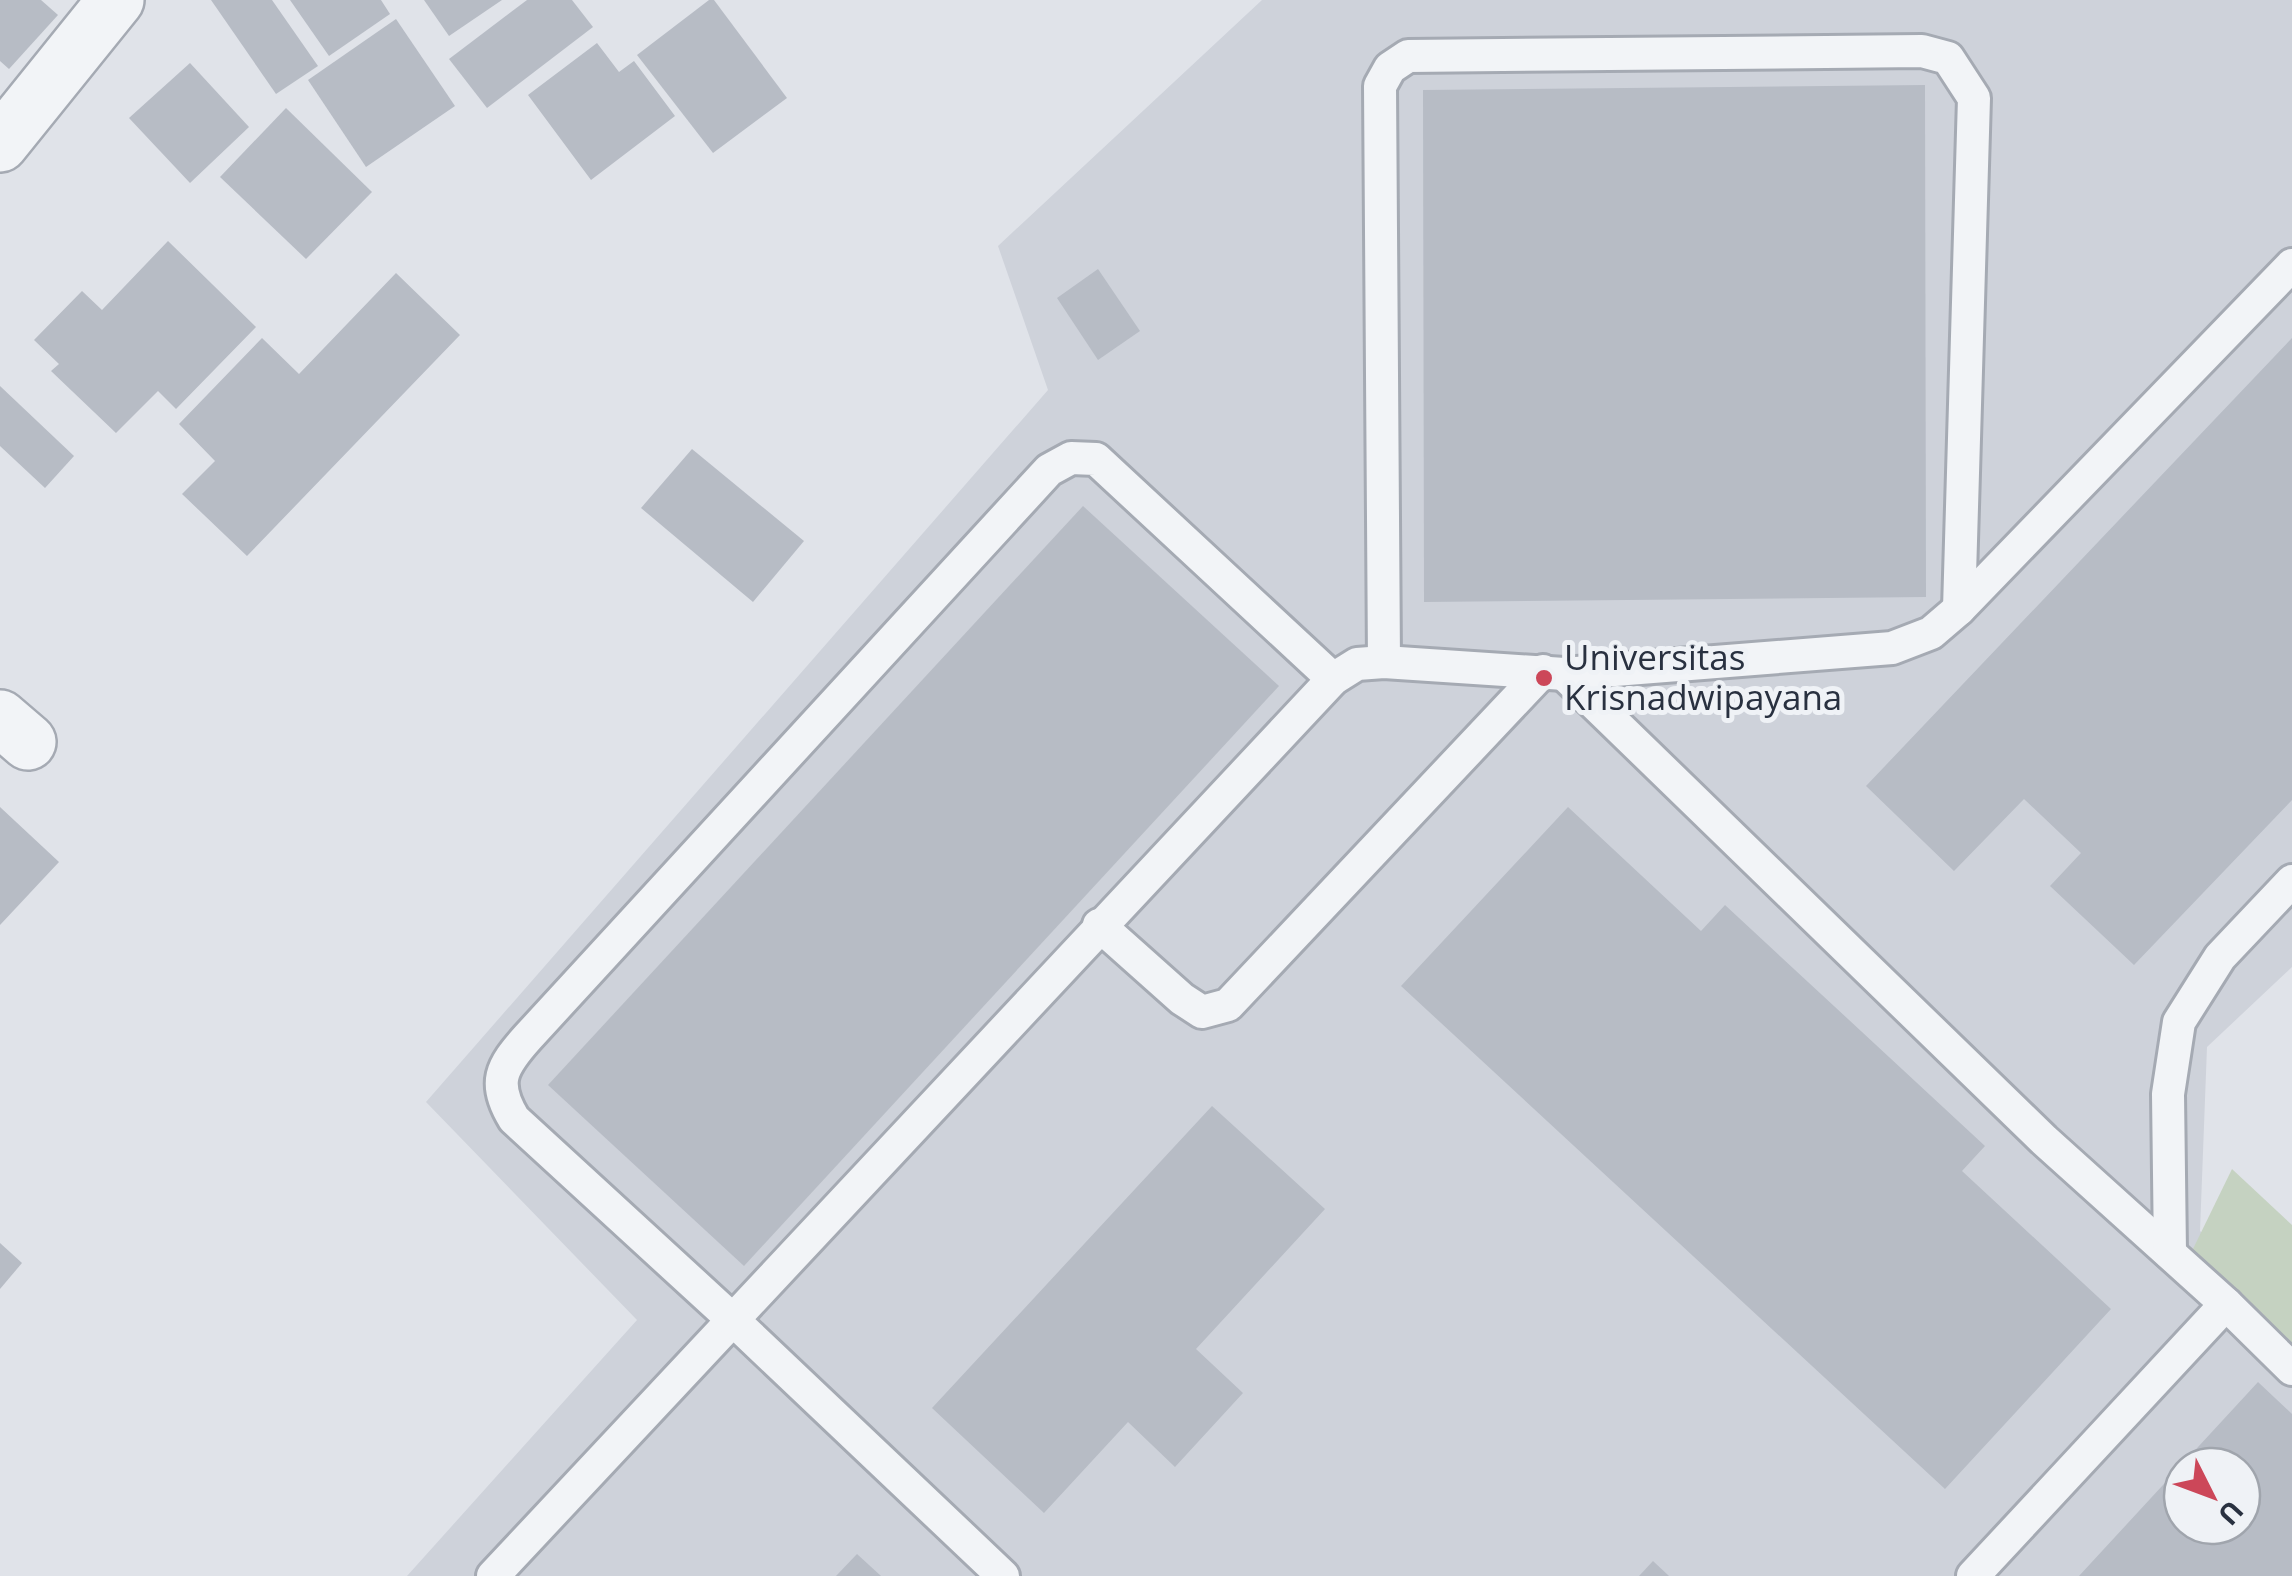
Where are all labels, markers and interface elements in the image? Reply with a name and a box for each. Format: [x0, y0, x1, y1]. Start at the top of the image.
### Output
place label: Universitas Krisnadwipayana [1564, 633, 1842, 720]
marker: Universitas Krisnadwipayana [1533, 667, 1555, 689]
north arrow [2162, 1446, 2262, 1546]
text: U [2210, 1493, 2253, 1534]

